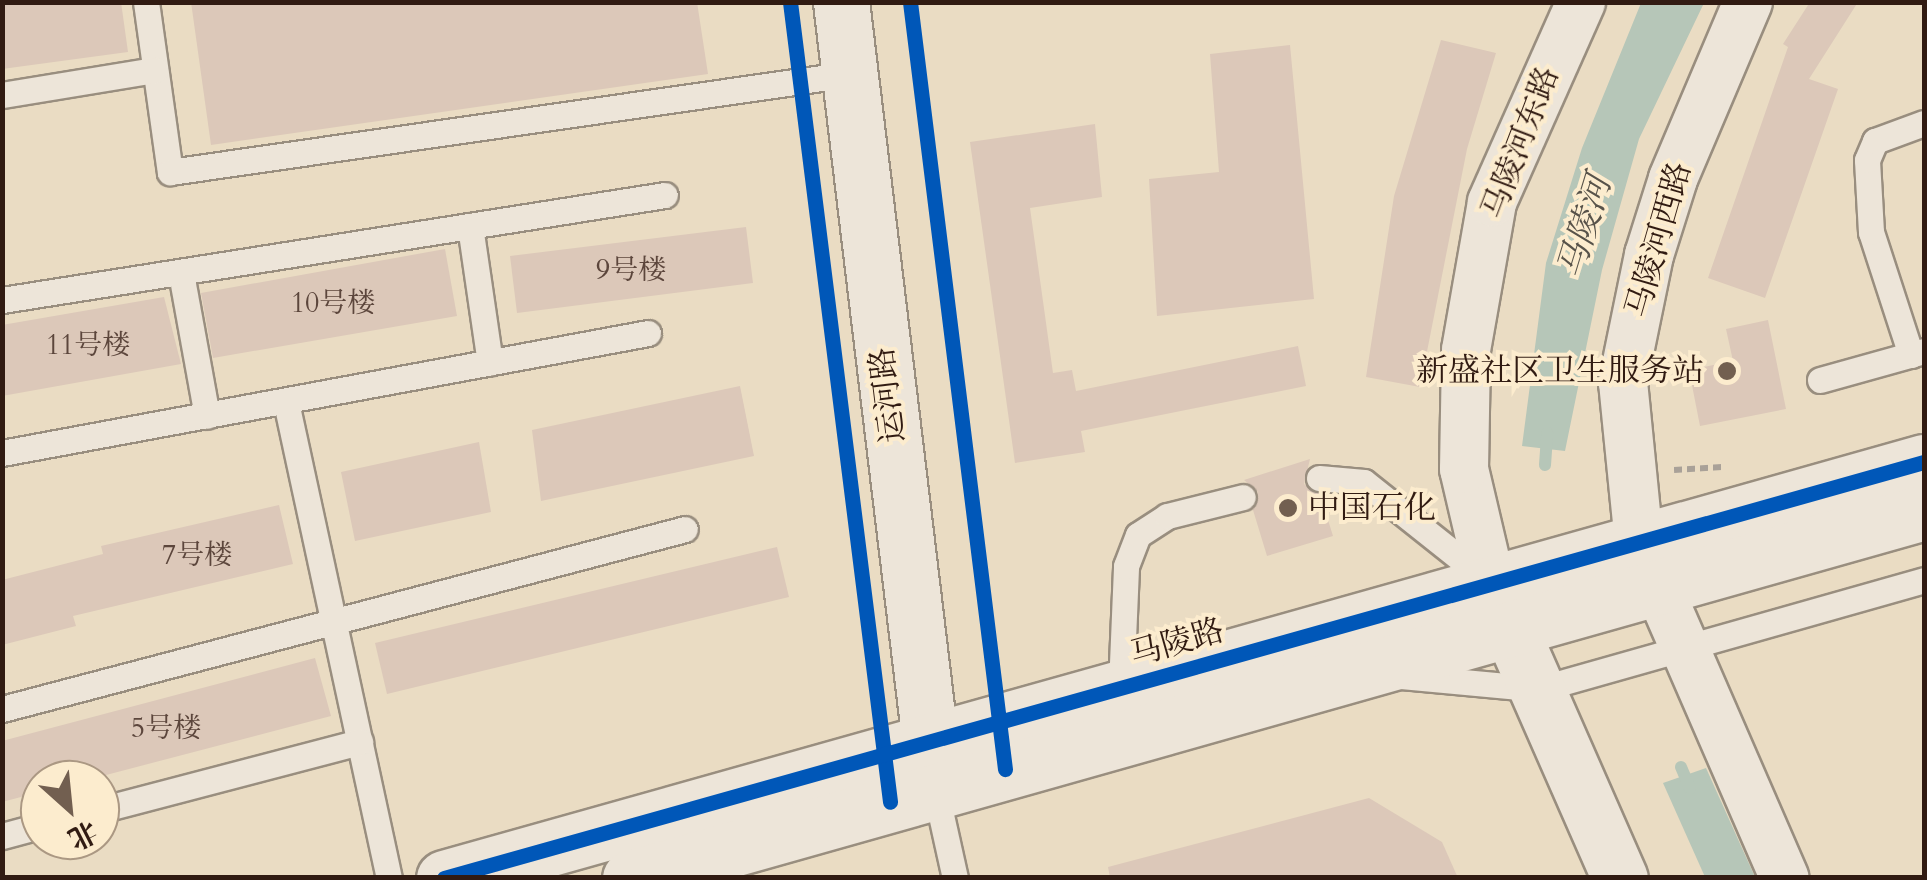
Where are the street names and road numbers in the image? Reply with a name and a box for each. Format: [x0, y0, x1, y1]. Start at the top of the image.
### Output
street label: 马陵河东路 [1474, 61, 1568, 225]
street label: 马陵河西路 [1618, 158, 1700, 322]
street label: 运河路 [863, 345, 913, 445]
street label: 马陵路 [1126, 611, 1228, 675]

